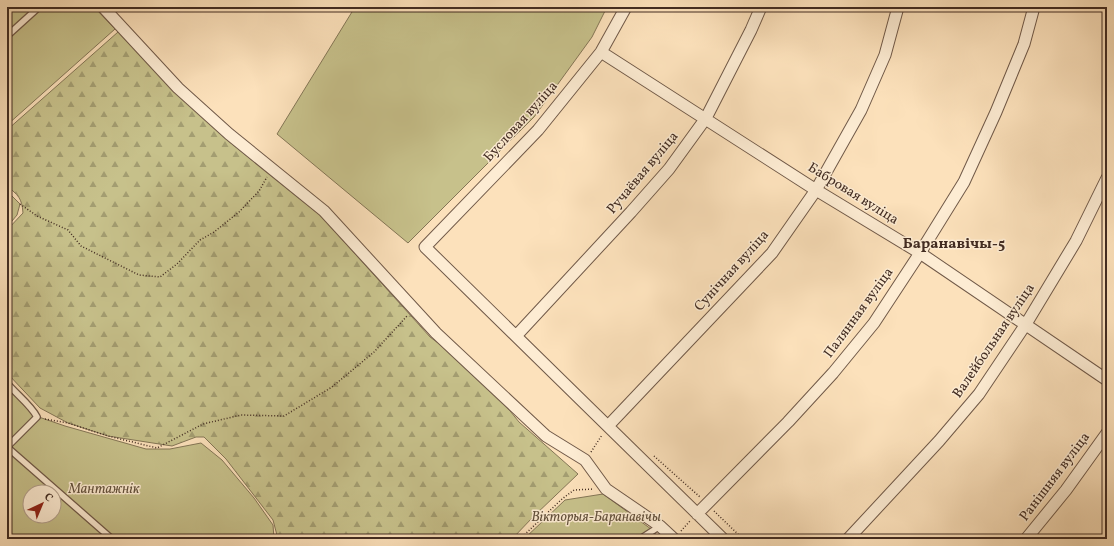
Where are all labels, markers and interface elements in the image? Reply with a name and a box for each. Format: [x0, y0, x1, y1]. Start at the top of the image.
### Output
street label: Бусловая вуліца [480, 77, 562, 167]
street label: Ручаёвая вуліца [603, 128, 683, 218]
street label: Бабровая вуліца [804, 158, 902, 230]
street label: Сунічная вуліца [690, 226, 774, 316]
district label: Баранавічы-5 [903, 234, 1005, 255]
street label: Палянная вуліца [820, 264, 898, 362]
street label: Валейбольная вуліца [948, 280, 1040, 402]
street label: Ранішняя вуліца [1015, 429, 1095, 525]
park label: Мантажнік [68, 480, 140, 499]
north arrow [22, 484, 62, 524]
text: С [40, 490, 56, 506]
park label: Вікторыя-Баранавічы [531, 508, 661, 527]

